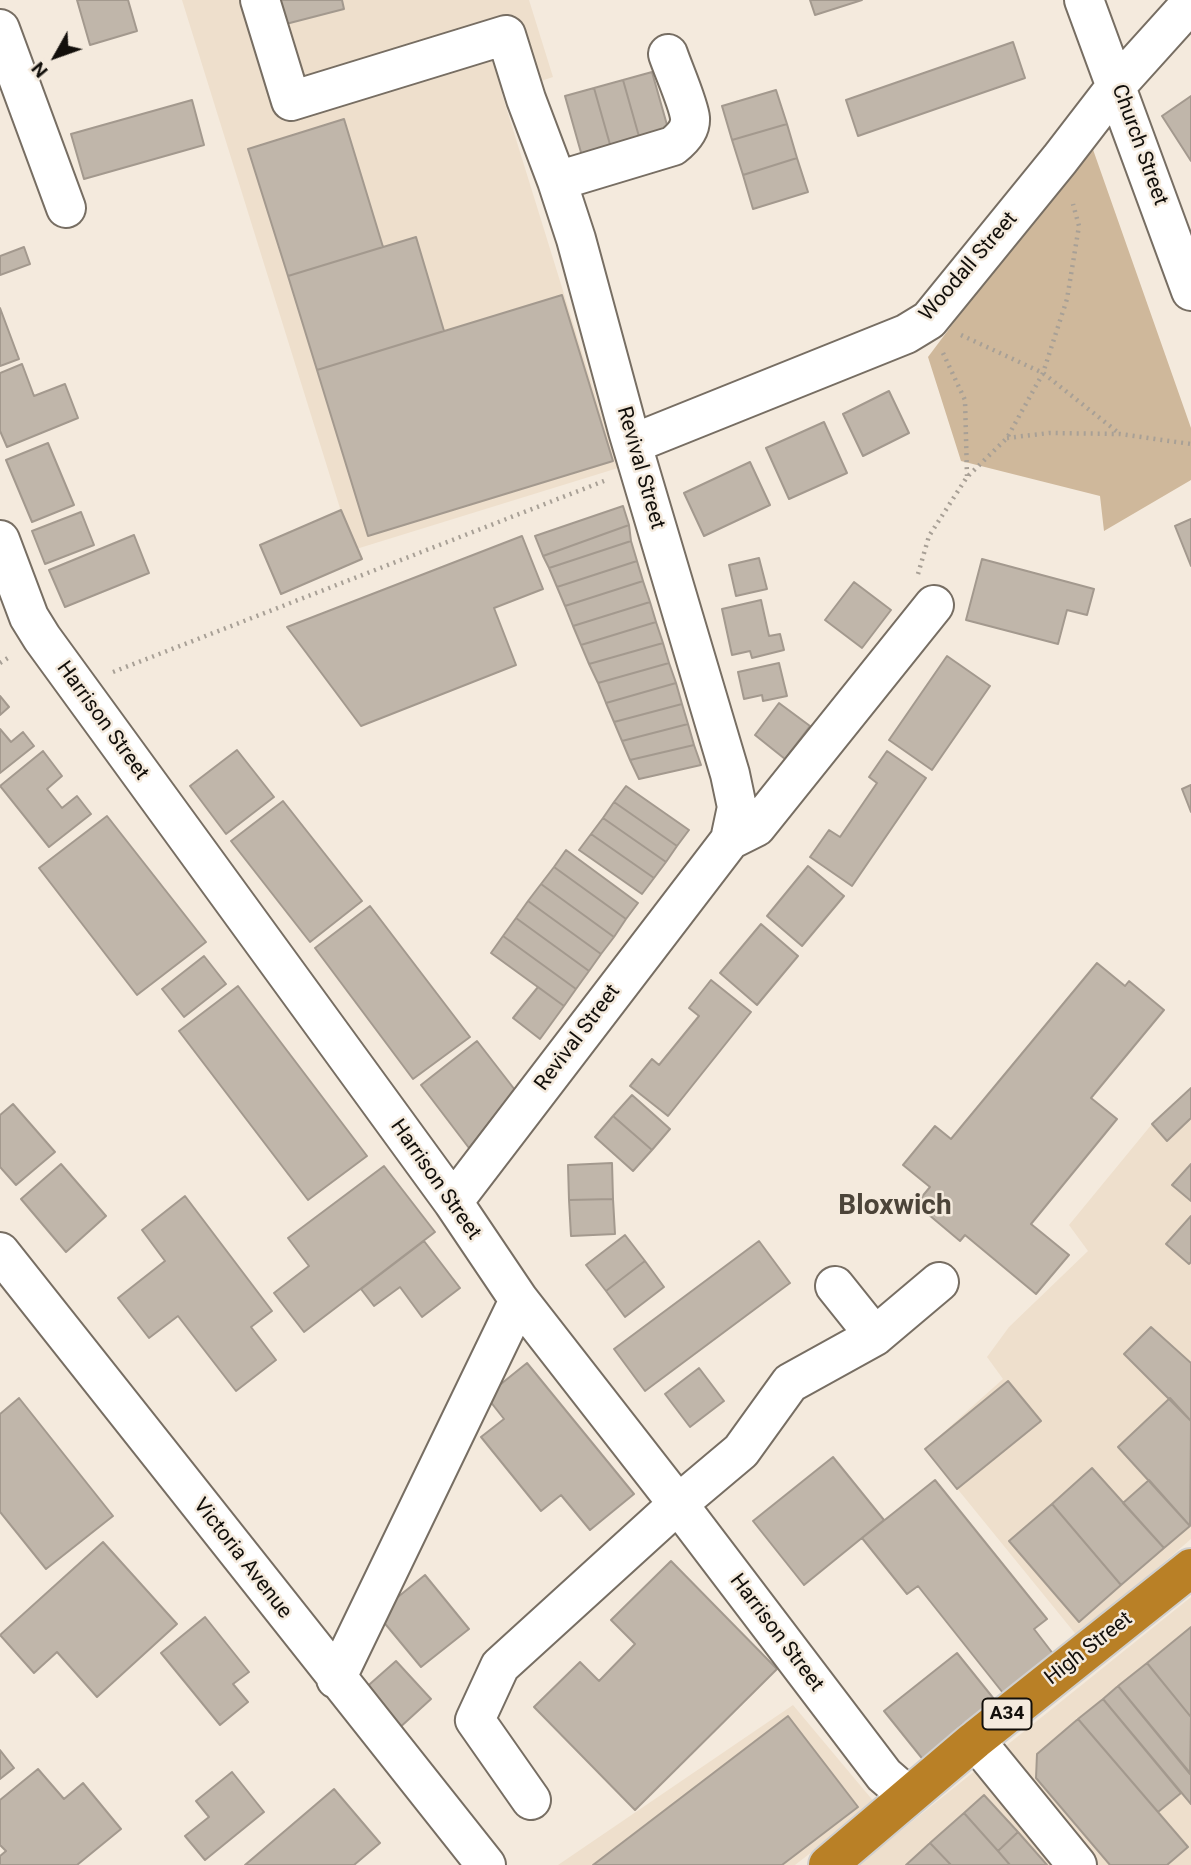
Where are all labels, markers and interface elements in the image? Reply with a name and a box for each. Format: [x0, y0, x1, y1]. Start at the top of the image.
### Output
north arrow [21, 21, 91, 91]
text: N [26, 57, 53, 82]
street label: Church Street [1105, 81, 1173, 209]
street label: Woodall Street [915, 207, 1023, 327]
street label: Revival Street [610, 404, 670, 532]
street label: Harrison Street [50, 657, 154, 785]
street label: Revival Street [530, 980, 626, 1096]
street label: Harrison Street [384, 1115, 486, 1245]
district label: Bloxwich [838, 1190, 952, 1224]
street label: Victoria Avenue [187, 1494, 297, 1624]
street label: Harrison Street [724, 1569, 828, 1697]
street label: High Street [1040, 1607, 1138, 1691]
road number: A34 [982, 1698, 1032, 1730]

